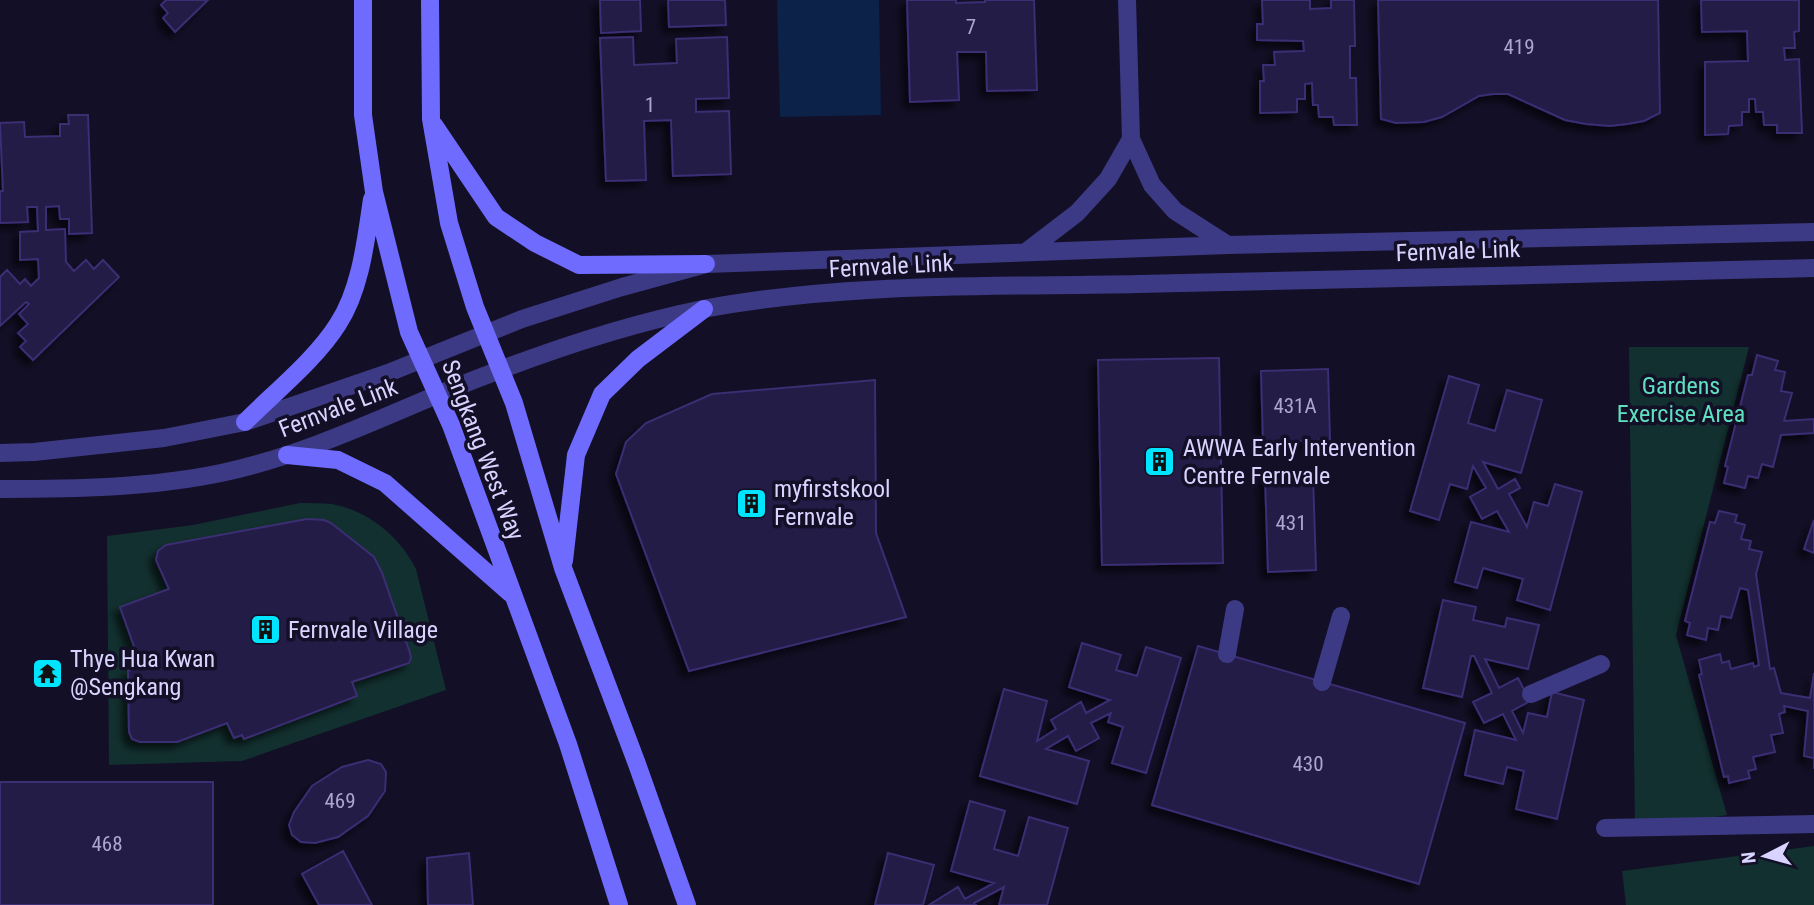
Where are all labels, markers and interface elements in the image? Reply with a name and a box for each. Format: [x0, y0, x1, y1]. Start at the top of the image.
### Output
house number: 7 [966, 15, 976, 39]
house number: 419 [1503, 35, 1535, 59]
house number: 1 [645, 93, 655, 117]
street label: Fernvale Link [1395, 235, 1521, 267]
street label: Fernvale Link [828, 249, 954, 283]
street label: Sengkang West Way [436, 356, 530, 544]
park label: Gardens Exercise Area [1617, 372, 1745, 428]
street label: Fernvale Link [275, 373, 401, 443]
house number: 431A [1273, 394, 1317, 418]
place label: AWWA Early Intervention Centre Fernvale [1183, 434, 1416, 490]
building icon: AWWA Early Intervention Centre Fernvale [1143, 445, 1177, 479]
place label: myfirstskool Fernvale [774, 475, 891, 531]
building icon: myfirstskool Fernvale [734, 486, 768, 520]
house number: 431 [1275, 511, 1307, 535]
building icon: Fernvale Village [248, 613, 282, 647]
place label: Fernvale Village [288, 616, 438, 644]
place label: Thye Hua Kwan @Sengkang [70, 645, 215, 701]
temple icon: Thye Hua Kwan @Sengkang [30, 656, 64, 690]
house number: 430 [1292, 752, 1324, 776]
house number: 469 [324, 789, 356, 813]
north arrow [1730, 821, 1800, 891]
house number: 468 [91, 832, 123, 856]
text: N [1737, 851, 1761, 865]

